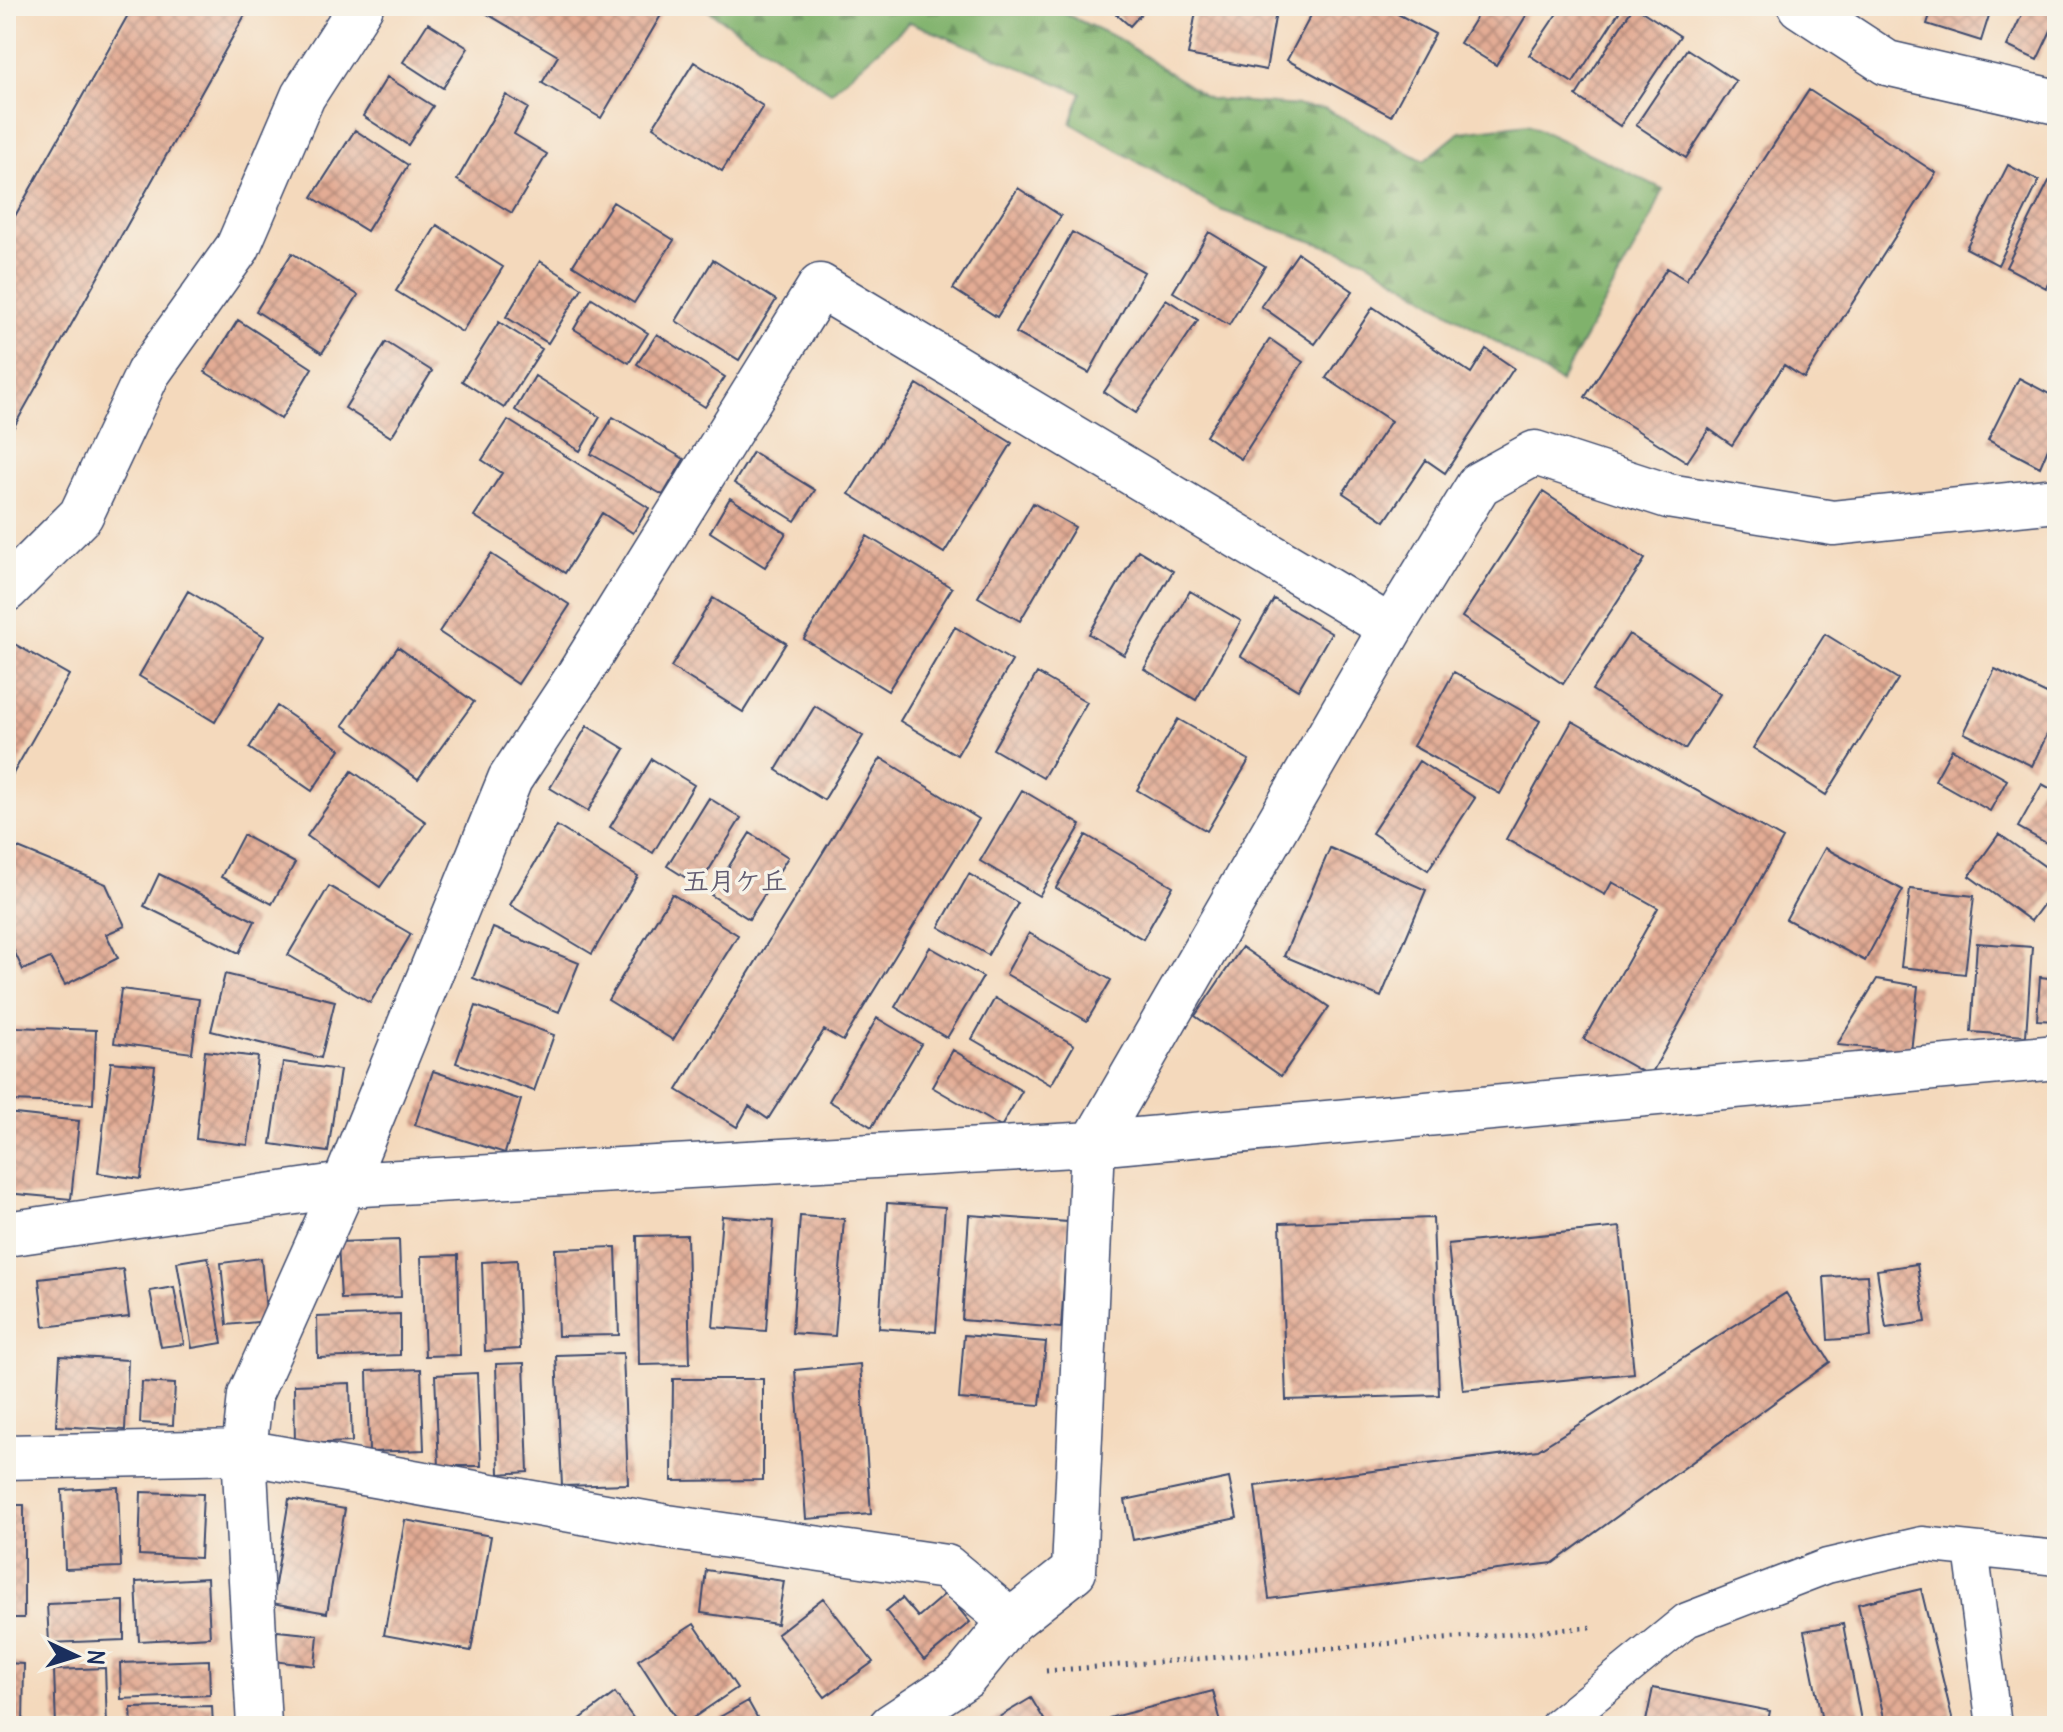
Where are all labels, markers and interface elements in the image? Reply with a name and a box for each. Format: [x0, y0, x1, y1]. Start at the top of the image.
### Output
district label: 五月ケ丘 [683, 864, 787, 897]
north arrow [36, 1616, 116, 1696]
text: N [81, 1649, 110, 1666]

